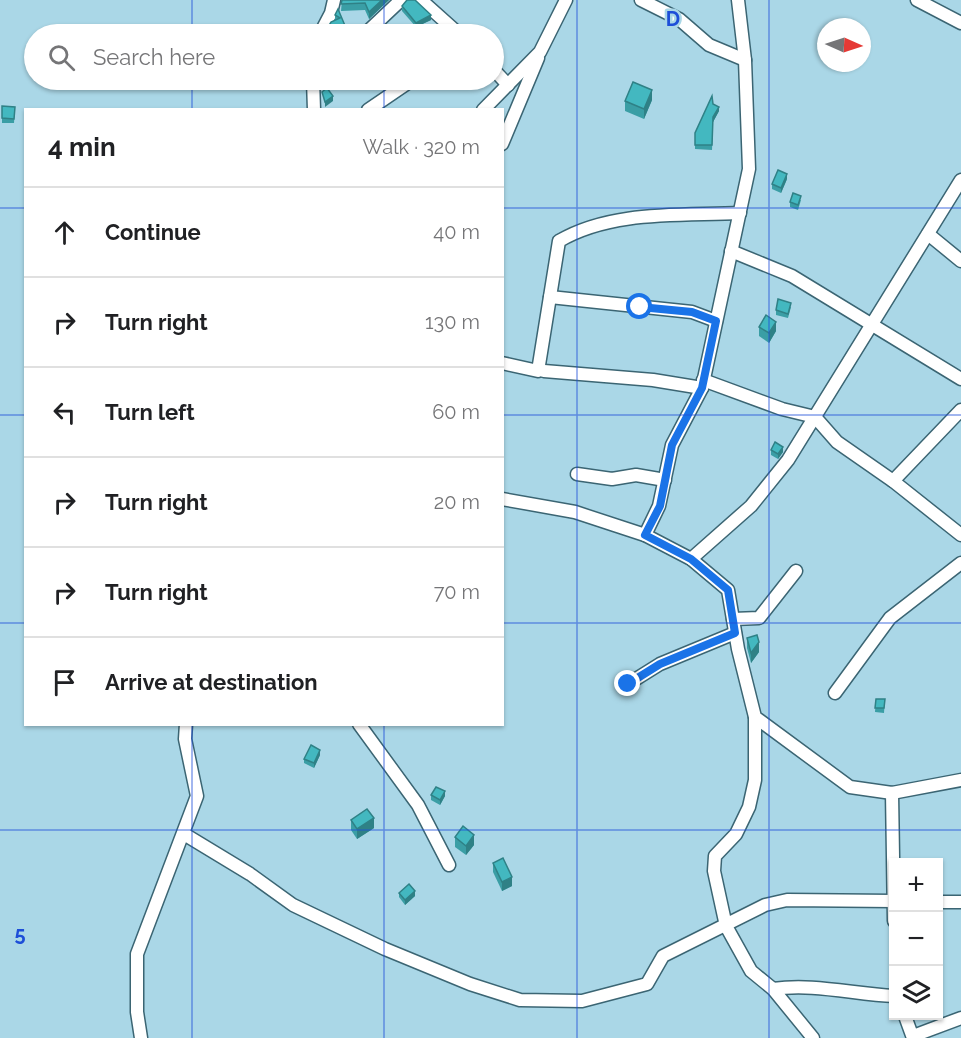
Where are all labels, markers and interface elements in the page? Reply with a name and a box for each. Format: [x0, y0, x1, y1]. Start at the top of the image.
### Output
text: D [666, 7, 680, 31]
north arrow [817, 18, 871, 72]
search box [24, 24, 504, 90]
icon: search [45, 41, 78, 74]
text: Search here [93, 44, 215, 70]
text: 4 min [48, 132, 116, 162]
text: Walk · 320 m [362, 135, 480, 159]
icon: ahead [48, 216, 81, 249]
text: Continue [105, 219, 201, 245]
text: 40 m [433, 220, 480, 244]
route start [626, 293, 652, 319]
icon: right [48, 306, 81, 339]
text: Turn right [105, 309, 208, 335]
text: 130 m [425, 310, 480, 334]
icon: left [48, 396, 81, 429]
text: Turn left [105, 399, 195, 425]
text: 60 m [432, 400, 480, 424]
icon: right [48, 486, 81, 519]
text: Turn right [105, 489, 208, 515]
text: 20 m [434, 490, 480, 514]
icon: right [48, 576, 81, 609]
text: Turn right [105, 579, 208, 605]
text: 70 m [434, 580, 480, 604]
icon: arrive [48, 666, 81, 699]
text: Arrive at destination [105, 669, 318, 695]
route end [614, 670, 640, 696]
map controls [889, 858, 943, 1020]
button: + [889, 858, 943, 912]
button: − [889, 912, 943, 966]
text: 5 [14, 922, 26, 946]
button: layers [889, 966, 943, 1020]

